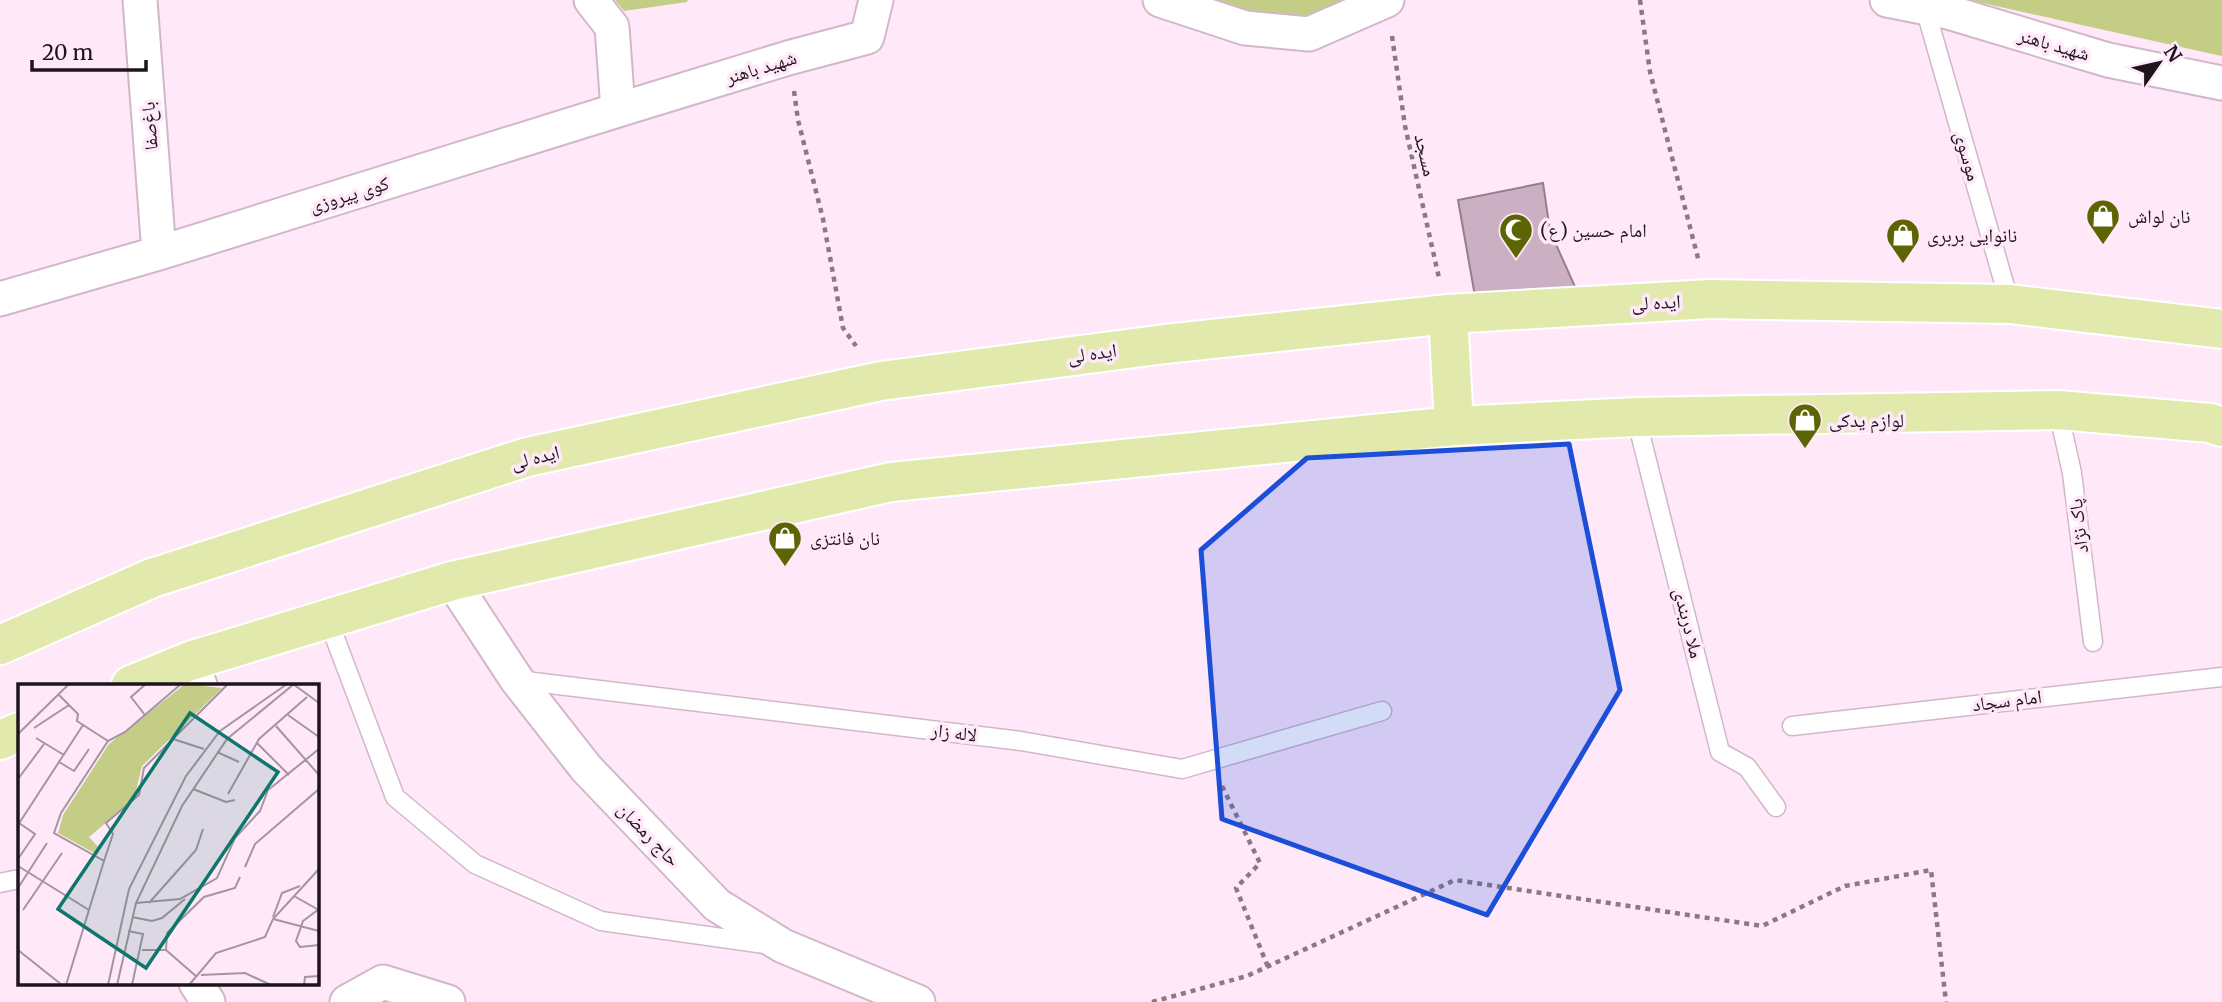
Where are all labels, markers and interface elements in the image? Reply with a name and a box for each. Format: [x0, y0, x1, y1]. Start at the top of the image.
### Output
street label: شهید باهنر [2015, 22, 2092, 66]
scale bar [32, 28, 145, 72]
north arrow [2124, 28, 2194, 98]
text: 20 m [42, 39, 94, 66]
text: N [2159, 41, 2187, 66]
street label: شهید باهنر [722, 45, 799, 89]
street label: باغ‌صفا [135, 101, 163, 151]
street label: موسوی [1949, 128, 1987, 184]
street label: مسجد [1409, 131, 1443, 179]
street label: کوی پیروزی [306, 171, 392, 218]
shop icon: نان لواش [2084, 197, 2122, 246]
place label: نان لواش [2128, 204, 2190, 228]
mosque icon: امام حسین (ع) [1497, 211, 1535, 260]
shop icon: نانوایی بربری [1884, 216, 1922, 265]
place label: امام حسین (ع) [1540, 218, 1647, 244]
place label: نانوایی بربری [1927, 223, 2017, 247]
street label: ایده لى [1631, 289, 1681, 315]
street label: ایده لى [1066, 338, 1118, 368]
shop icon: لوازم یدکی [1786, 401, 1824, 450]
place label: لوازم یدکی [1829, 408, 1904, 434]
street label: ایده لى [508, 439, 562, 475]
street label: پاک نژاد [2063, 497, 2093, 555]
shop icon: نان فانتزی [766, 519, 804, 568]
place label: نان فانتزی [810, 526, 880, 550]
street label: ملا دربندی [1669, 585, 1709, 661]
inset map [18, 684, 318, 984]
street label: امام سجاد [1971, 684, 2043, 718]
street label: لاله زار [929, 717, 978, 747]
street label: حاج رمضان [613, 797, 685, 871]

